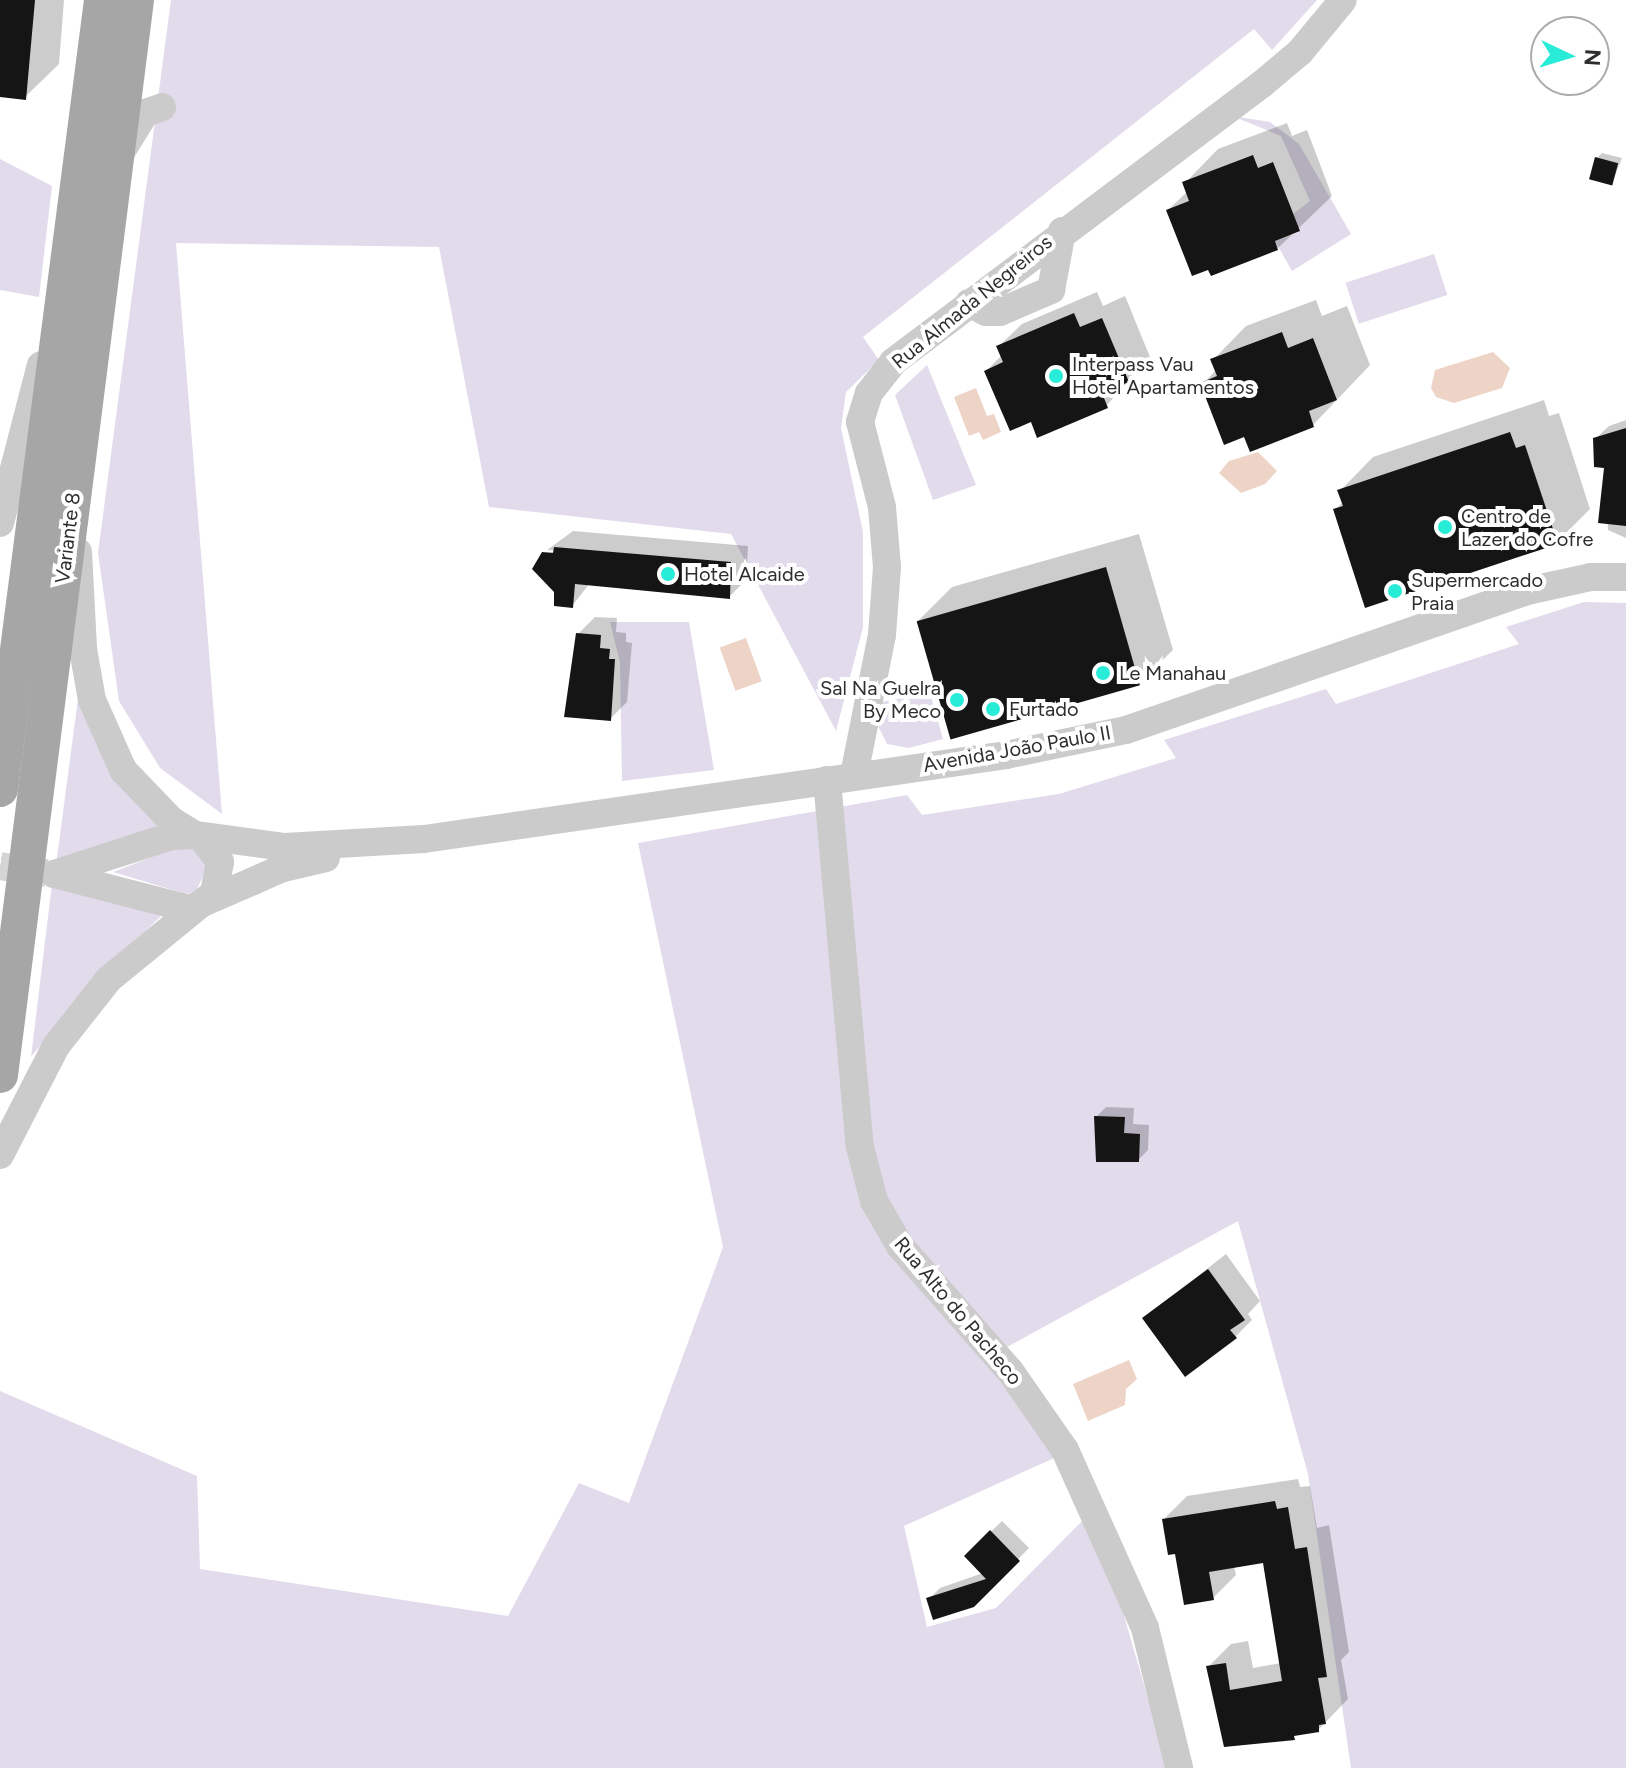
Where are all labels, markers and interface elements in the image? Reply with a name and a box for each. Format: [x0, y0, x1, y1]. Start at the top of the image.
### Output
north arrow [1530, 16, 1610, 96]
text: N [1578, 48, 1607, 67]
street label: Rua Almada Negreiros [887, 230, 1057, 374]
place label: Interpass Vau Hotel Apartamentos [1072, 352, 1254, 399]
marker: Interpass Vau Hotel Apartamentos [1047, 367, 1065, 385]
street label: Variante 8 [51, 491, 85, 585]
place label: Centro de Lazer do Cofre [1461, 504, 1593, 551]
marker: Centro de Lazer do Cofre [1436, 518, 1454, 536]
place label: Hotel Alcaide [684, 562, 805, 586]
marker: Hotel Alcaide [659, 565, 677, 583]
place label: Supermercado Praia [1411, 568, 1543, 615]
marker: Supermercado Praia [1386, 582, 1404, 600]
place label: Le Manahau [1119, 661, 1226, 685]
marker: Le Manahau [1094, 664, 1112, 682]
place label: Sal Na Guelra By Meco [820, 676, 941, 723]
marker: Sal Na Guelra By Meco [948, 691, 966, 709]
place label: Furtado [1009, 697, 1079, 721]
marker: Furtado [984, 700, 1002, 718]
street label: Avenida João Paulo II [921, 721, 1113, 777]
street label: Rua Alto do Pacheco [889, 1232, 1027, 1390]

